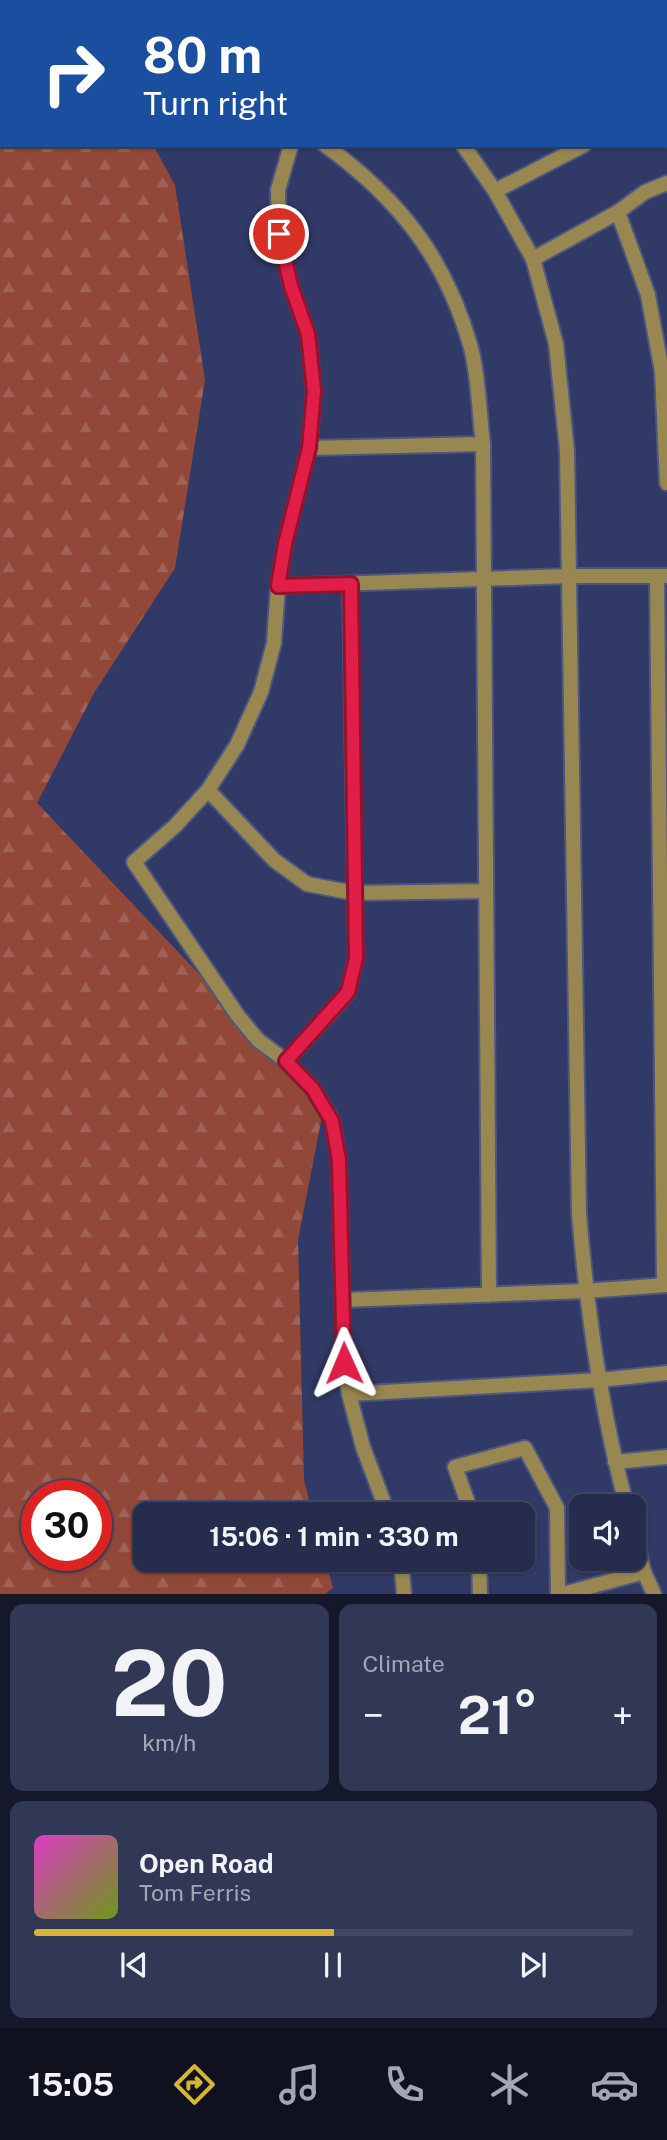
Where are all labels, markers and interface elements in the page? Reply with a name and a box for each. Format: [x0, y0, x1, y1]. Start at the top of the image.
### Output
text: 80 m [143, 26, 262, 84]
icon: right [28, 28, 119, 119]
text: Turn right [143, 85, 288, 122]
pin [249, 204, 309, 264]
icon: arrive [260, 215, 298, 253]
position arrow [307, 1326, 381, 1400]
speed limit sign: 30 [21, 1480, 112, 1571]
map controls [569, 1494, 646, 1571]
button: sound [569, 1494, 646, 1571]
text: 15:06 · 1 min · 330 m [209, 1521, 459, 1552]
text: 20 [111, 1630, 227, 1736]
text: Climate [363, 1650, 445, 1677]
text: 21° [458, 1685, 538, 1746]
text: − [363, 1693, 384, 1738]
text: + [612, 1693, 633, 1738]
text: km/h [142, 1729, 196, 1756]
text: Open Road [139, 1848, 274, 1879]
text: Tom Ferris [139, 1879, 251, 1906]
icon: previous [115, 1946, 153, 1984]
icon: pause [314, 1946, 352, 1984]
icon: next [514, 1946, 552, 1984]
icon: directions [170, 2060, 219, 2109]
icon: music [275, 2060, 324, 2109]
icon: phone [380, 2060, 429, 2109]
icon: climate [485, 2060, 534, 2109]
icon: car [590, 2060, 639, 2109]
text: 15:05 [28, 2066, 114, 2103]

